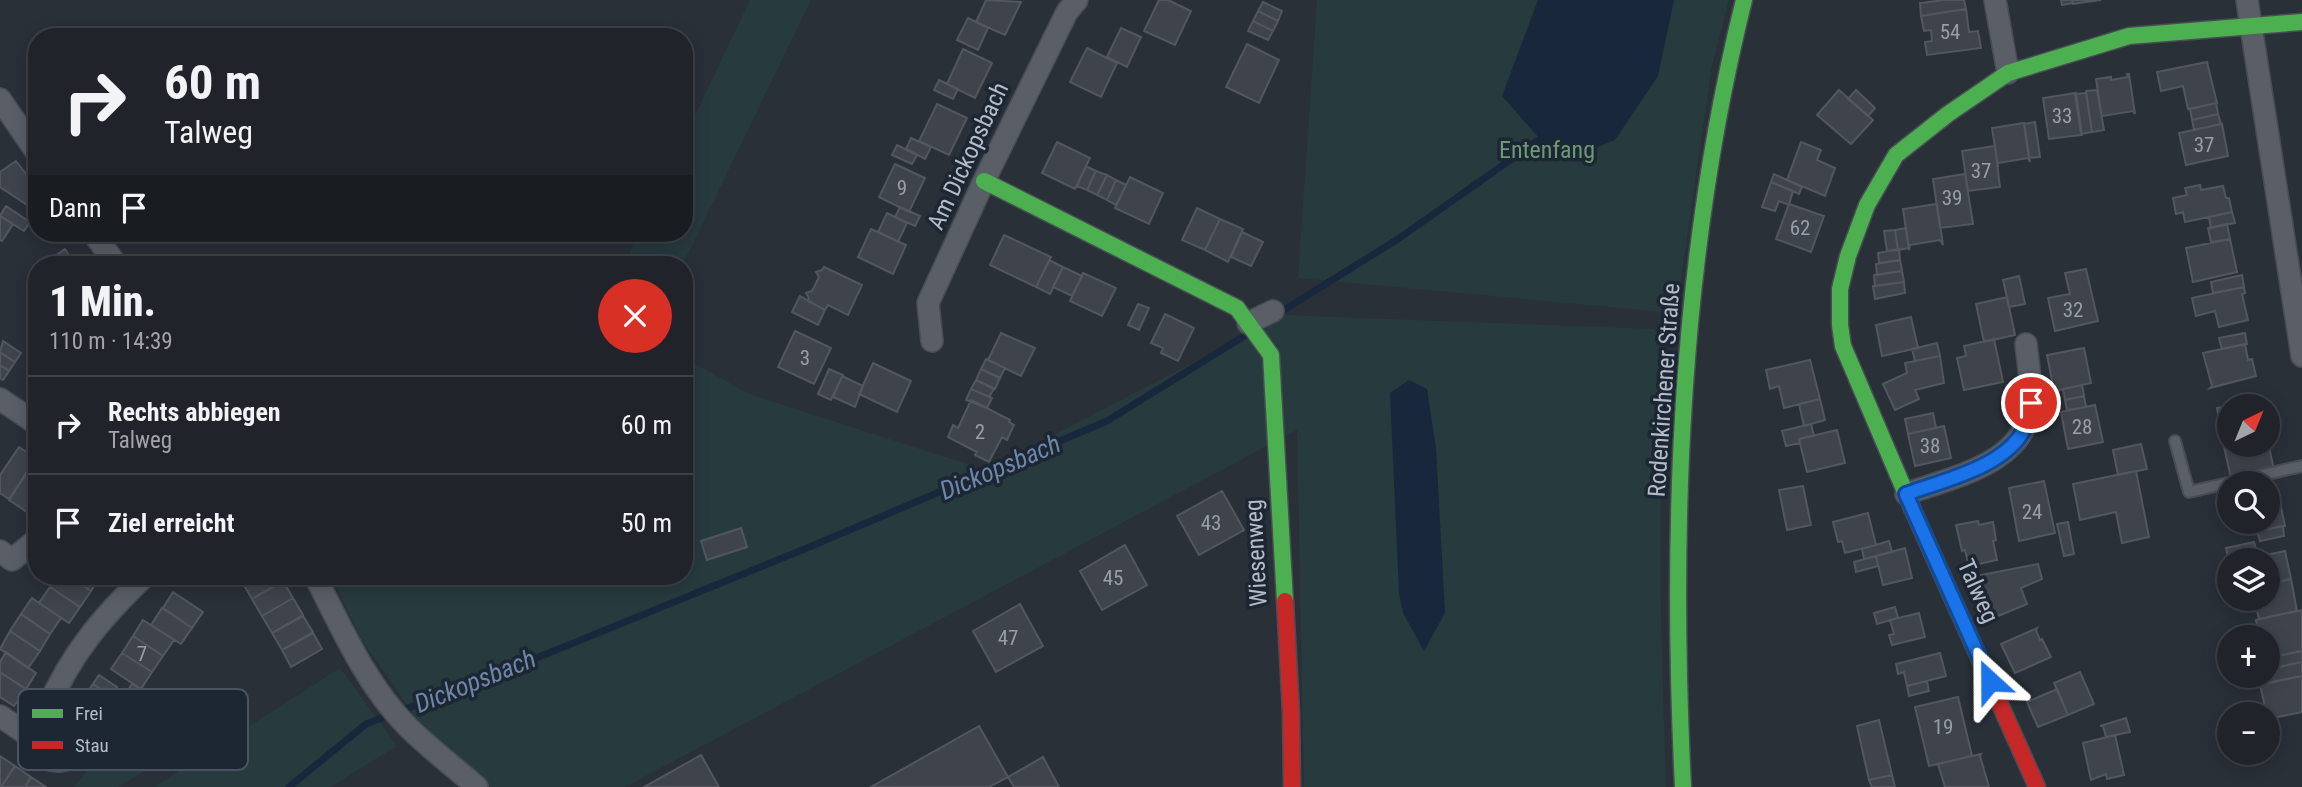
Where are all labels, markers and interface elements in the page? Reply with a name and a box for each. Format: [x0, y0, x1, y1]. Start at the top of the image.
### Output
house number: 54 [1940, 20, 1960, 44]
text: 60 m [164, 54, 261, 111]
icon: right [49, 56, 140, 147]
street label: Am Dickopsbach [922, 78, 1014, 234]
house number: 33 [2052, 104, 2072, 128]
text: Talweg [164, 113, 253, 151]
house number: 37 [2194, 133, 2214, 157]
park label: Entenfang [1499, 136, 1595, 164]
house number: 37 [1971, 159, 1991, 183]
house number: 9 [897, 176, 907, 200]
house number: 39 [1942, 186, 1962, 210]
icon: arrive [115, 189, 153, 227]
text: Dann [49, 193, 101, 223]
house number: 62 [1790, 216, 1810, 240]
text: 1 Min. [49, 277, 156, 326]
button: close [598, 279, 672, 353]
street label: Rodenkirchener Straße [1643, 282, 1685, 498]
house number: 32 [2063, 298, 2083, 322]
text: 110 m · 14:39 [49, 328, 173, 355]
house number: 3 [800, 346, 810, 370]
pin [2001, 373, 2061, 433]
icon: arrive [2012, 384, 2050, 422]
north arrow [2217, 394, 2280, 457]
map controls [2217, 394, 2280, 765]
text: Rechts abbiegen [108, 397, 281, 427]
icon: right [49, 406, 87, 444]
text: 60 m [621, 410, 672, 440]
house number: 28 [2072, 415, 2092, 439]
house number: 2 [975, 420, 985, 444]
text: Talweg [108, 427, 172, 454]
water label: Dickopsbach [935, 428, 1065, 506]
house number: 38 [1920, 434, 1940, 458]
button: search [2217, 471, 2280, 534]
street label: Wiesenweg [1239, 499, 1273, 607]
house number: 24 [2022, 500, 2042, 524]
icon: arrive [49, 504, 87, 542]
text: Ziel erreicht [108, 508, 234, 538]
text: 50 m [621, 508, 672, 538]
house number: 43 [1201, 511, 1221, 535]
button: layers [2217, 548, 2280, 611]
street label: Talweg [1952, 555, 2004, 627]
house number: 45 [1103, 566, 1123, 590]
button: + [2217, 625, 2280, 688]
house number: 47 [998, 626, 1018, 650]
house number: 7 [137, 642, 147, 666]
water label: Dickopsbach [410, 643, 540, 719]
position arrow [1953, 644, 2027, 718]
legend [18, 689, 248, 770]
text: Frei [75, 702, 103, 725]
button: − [2217, 702, 2280, 765]
house number: 19 [1933, 715, 1953, 739]
text: Stau [75, 734, 109, 757]

